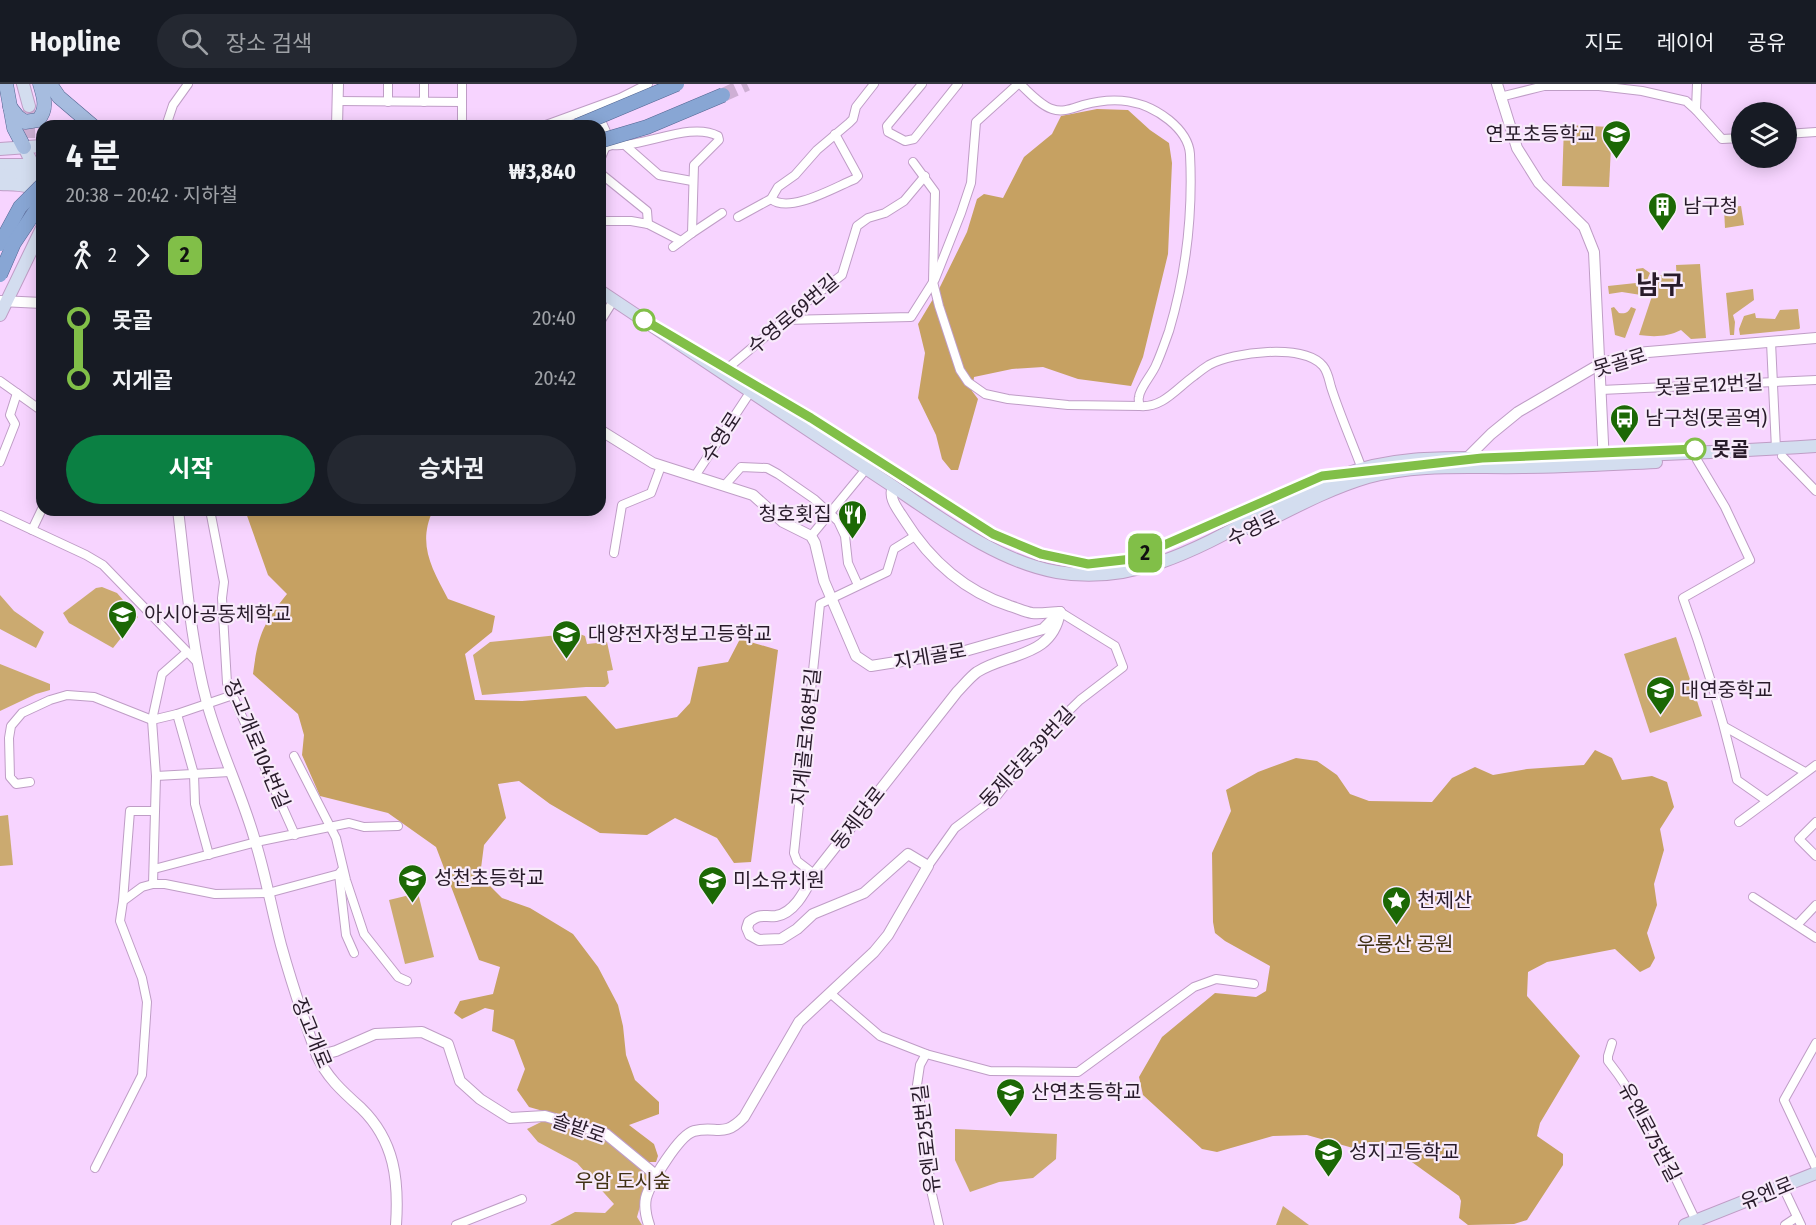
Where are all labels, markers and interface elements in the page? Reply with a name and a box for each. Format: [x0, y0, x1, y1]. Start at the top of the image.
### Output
search box [157, 14, 577, 68]
text: Hopline [30, 25, 121, 58]
icon: search [178, 25, 211, 58]
text: 장소 검색 [226, 30, 312, 57]
text: 지도 [1585, 30, 1623, 56]
text: 레이어 [1656, 30, 1714, 56]
text: 공유 [1747, 30, 1786, 56]
map controls [1731, 102, 1797, 168]
button: layers [1731, 102, 1797, 168]
school or university icon: 연포초등학교 [1601, 118, 1633, 160]
place label: 연포초등학교 [1486, 122, 1596, 146]
text: 4 분 [66, 136, 120, 176]
text: ₩3,840 [509, 158, 576, 185]
text: 20:38 – 20:42 · 지하철 [66, 183, 238, 207]
building icon: 남구청 [1646, 190, 1678, 232]
place label: 남구청 [1683, 194, 1738, 218]
icon: walk [66, 239, 99, 272]
icon: forward [126, 239, 159, 272]
text: 2 [180, 242, 190, 268]
text: 2 [108, 243, 117, 267]
street label: 수영로69번길 [743, 269, 843, 359]
district label: 남구 [1636, 270, 1684, 301]
text: 20:40 [533, 306, 576, 330]
text: 못골 [112, 307, 152, 334]
unlabelled marker [633, 309, 655, 331]
street label: 못골로 [1590, 342, 1650, 382]
text: 20:42 [534, 366, 576, 390]
text: 지게골 [112, 367, 173, 394]
street label: 못골로12번길 [1654, 370, 1764, 400]
bus stop icon: 남구청(못골역) [1608, 402, 1640, 444]
place label: 남구청(못골역) [1645, 406, 1767, 430]
street label: 수영로 [696, 407, 746, 467]
button: 시작 [66, 435, 315, 504]
button: 승차권 [327, 435, 576, 504]
place label: 못골 [1712, 437, 1749, 461]
marker: 못골 [1684, 438, 1706, 460]
restaurant icon: 청호횟집 [837, 498, 869, 540]
place label: 청호횟집 [758, 502, 832, 526]
street label: 수영로 [1223, 505, 1283, 551]
line badge: 2 [1126, 534, 1164, 572]
text: 2 [1140, 540, 1150, 566]
school or university icon: 아시아공동체학교 [107, 598, 139, 640]
place label: 아시아공동체학교 [144, 602, 291, 626]
school or university icon: 대양전자정보고등학교 [551, 618, 583, 660]
place label: 대양전자정보고등학교 [588, 622, 772, 646]
street label: 지게골로 [892, 638, 968, 674]
street label: 지게골로168번길 [787, 667, 825, 807]
school or university icon: 대연중학교 [1644, 674, 1676, 716]
street label: 장고개로104번길 [219, 676, 295, 812]
place label: 대연중학교 [1681, 678, 1773, 702]
street label: 동제당로39번길 [974, 702, 1080, 812]
street label: 동제당로 [826, 782, 890, 854]
school or university icon: 성천초등학교 [397, 862, 429, 904]
school or university icon: 미소유치원 [696, 864, 728, 906]
place label: 성천초등학교 [434, 866, 544, 890]
place label: 미소유치원 [733, 868, 825, 892]
place icon: 천제산 [1380, 884, 1412, 926]
place label: 천제산 [1417, 888, 1472, 912]
park label: 우룡산 공원 [1357, 932, 1453, 956]
street label: 장고개로 [287, 994, 337, 1072]
school or university icon: 산연초등학교 [994, 1076, 1026, 1118]
street label: 유엔로75번길 [1614, 1078, 1686, 1186]
place label: 산연초등학교 [1031, 1080, 1141, 1104]
street label: 유엔로25번길 [907, 1083, 945, 1195]
street label: 솔밭로 [549, 1108, 609, 1148]
school or university icon: 성지고등학교 [1312, 1136, 1344, 1178]
place label: 성지고등학교 [1349, 1140, 1459, 1164]
park label: 우암 도시숲 [575, 1169, 671, 1193]
street label: 유엔로 [1737, 1172, 1797, 1214]

